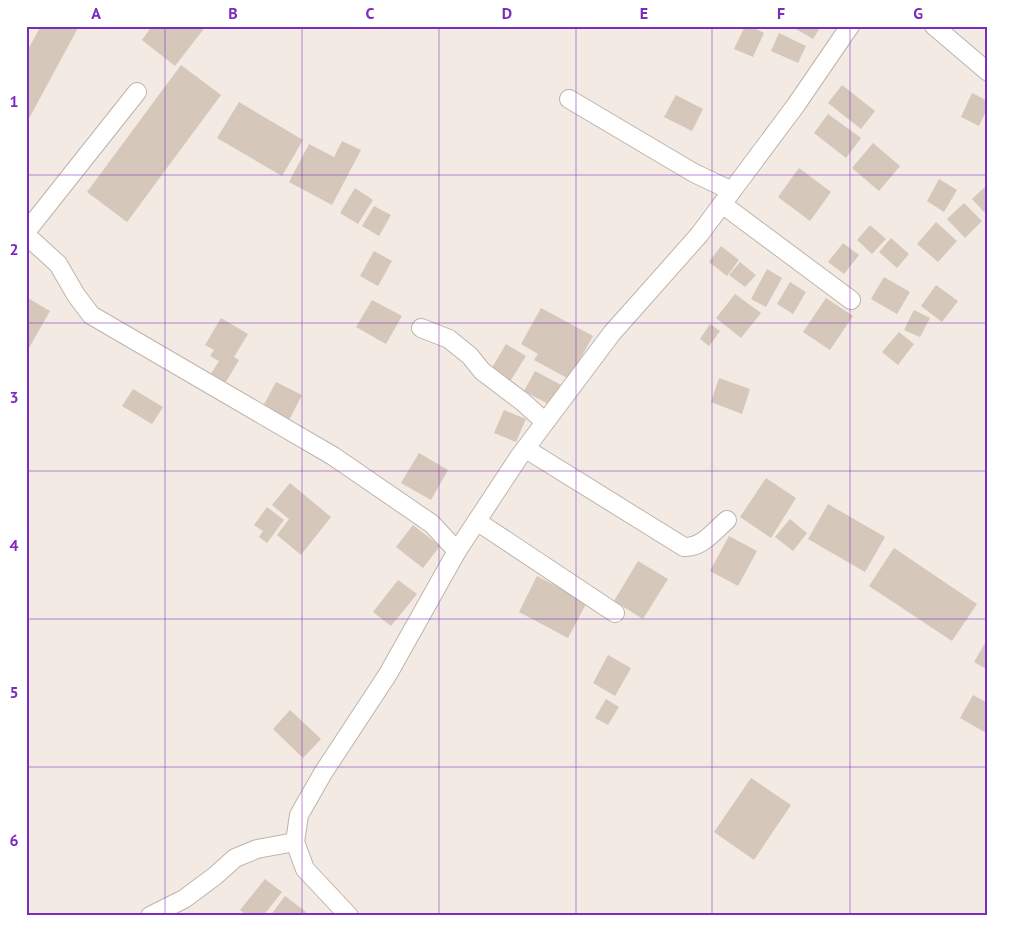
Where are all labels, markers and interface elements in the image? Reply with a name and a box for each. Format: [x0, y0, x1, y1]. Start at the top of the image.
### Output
text: A [91, 3, 101, 23]
text: B [228, 3, 238, 23]
text: C [366, 3, 375, 23]
text: D [502, 3, 512, 23]
text: E [640, 3, 648, 23]
text: F [777, 3, 785, 23]
text: G [913, 3, 923, 23]
text: 1 [9, 91, 19, 111]
text: 2 [9, 239, 19, 259]
text: 3 [9, 387, 19, 407]
text: 4 [9, 535, 19, 555]
text: 5 [9, 682, 19, 702]
text: 6 [9, 830, 19, 850]

